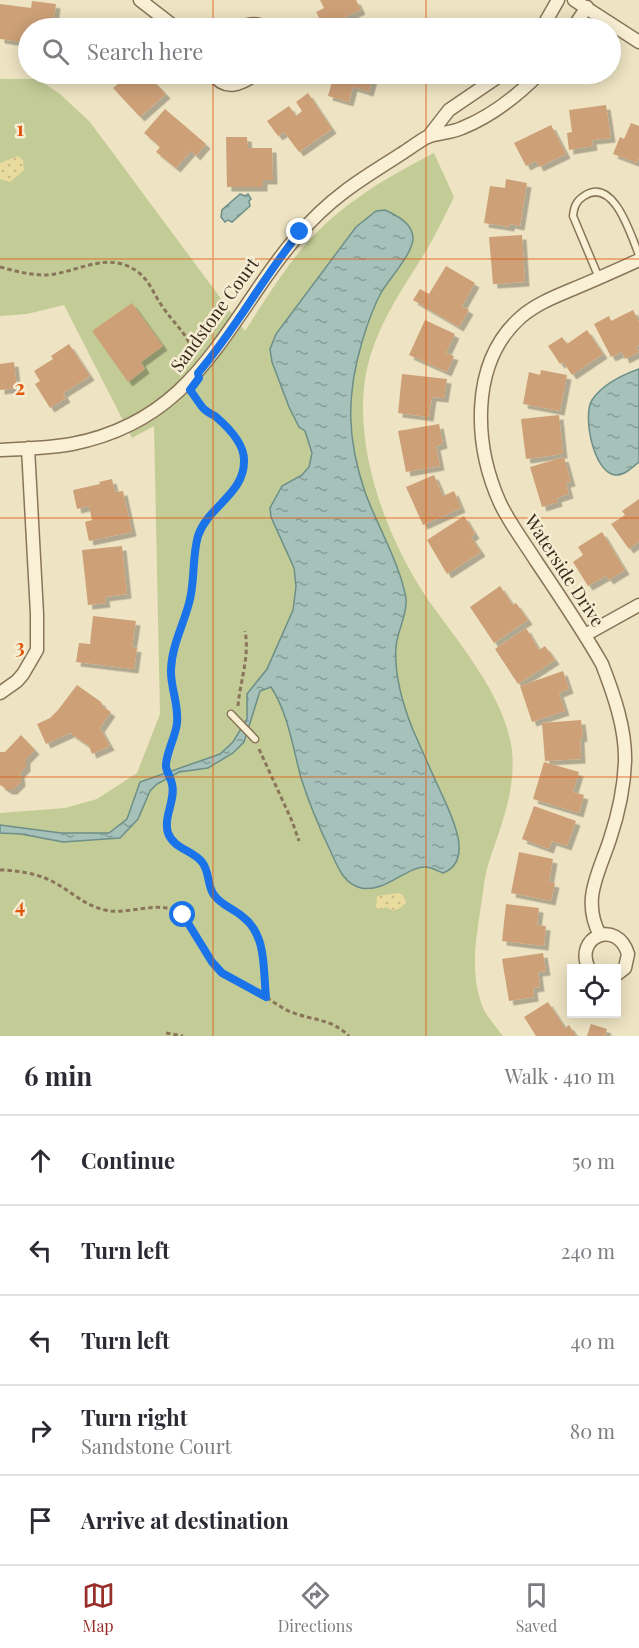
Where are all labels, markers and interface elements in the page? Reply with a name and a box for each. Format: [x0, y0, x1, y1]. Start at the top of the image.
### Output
search box [18, 18, 621, 84]
icon: search [39, 35, 72, 68]
text: Search here [87, 36, 203, 66]
text: 1 [16, 114, 24, 141]
route end [286, 218, 312, 244]
street label: Sandstone Court [165, 252, 264, 376]
text: 2 [15, 373, 25, 400]
street label: Waterside Drive [519, 509, 610, 631]
text: 3 [15, 632, 25, 659]
text: 4 [15, 891, 25, 918]
route start [169, 901, 195, 927]
map controls [567, 964, 621, 1018]
button: locate [567, 964, 621, 1018]
text: 6 min [24, 1058, 92, 1093]
text: Walk · 410 m [505, 1062, 615, 1089]
icon: ahead [24, 1144, 57, 1177]
text: Continue [81, 1145, 175, 1175]
text: 50 m [572, 1147, 615, 1174]
icon: left [24, 1234, 57, 1267]
text: Turn left [81, 1235, 170, 1265]
text: 240 m [561, 1237, 615, 1264]
icon: left [24, 1324, 57, 1357]
text: Turn left [81, 1325, 170, 1355]
text: 40 m [570, 1327, 615, 1354]
text: Turn right [81, 1402, 187, 1432]
icon: right [24, 1414, 57, 1447]
text: 80 m [570, 1417, 615, 1444]
text: Sandstone Court [81, 1432, 232, 1459]
icon: arrive [24, 1504, 57, 1537]
text: Arrive at destination [81, 1505, 289, 1535]
tab: Map [82, 1579, 115, 1636]
tab: Directions [278, 1579, 353, 1636]
tab: Saved [516, 1579, 557, 1636]

